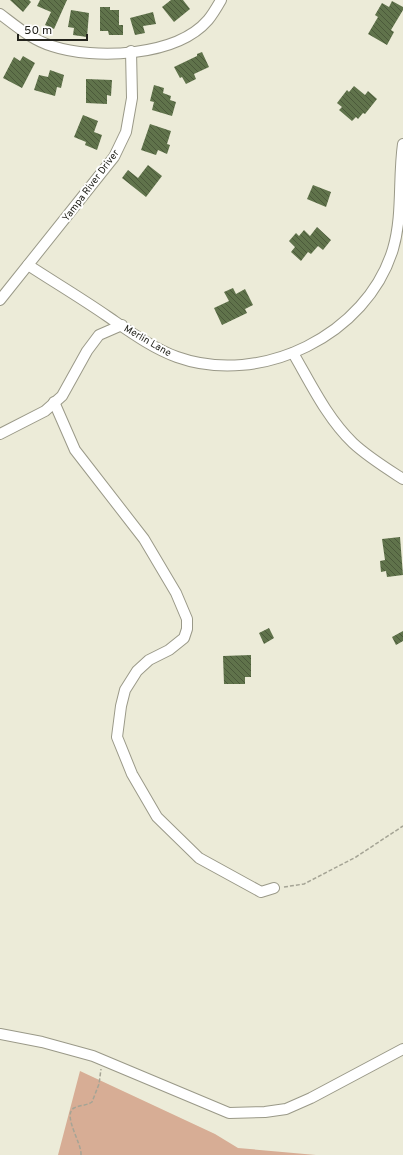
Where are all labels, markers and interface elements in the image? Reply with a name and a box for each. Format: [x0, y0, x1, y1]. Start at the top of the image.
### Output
scale bar [18, 16, 87, 42]
text: 50 m [24, 23, 52, 39]
street label: Yampa River Driver [60, 147, 123, 224]
street label: Merlin Lane [121, 323, 173, 360]

